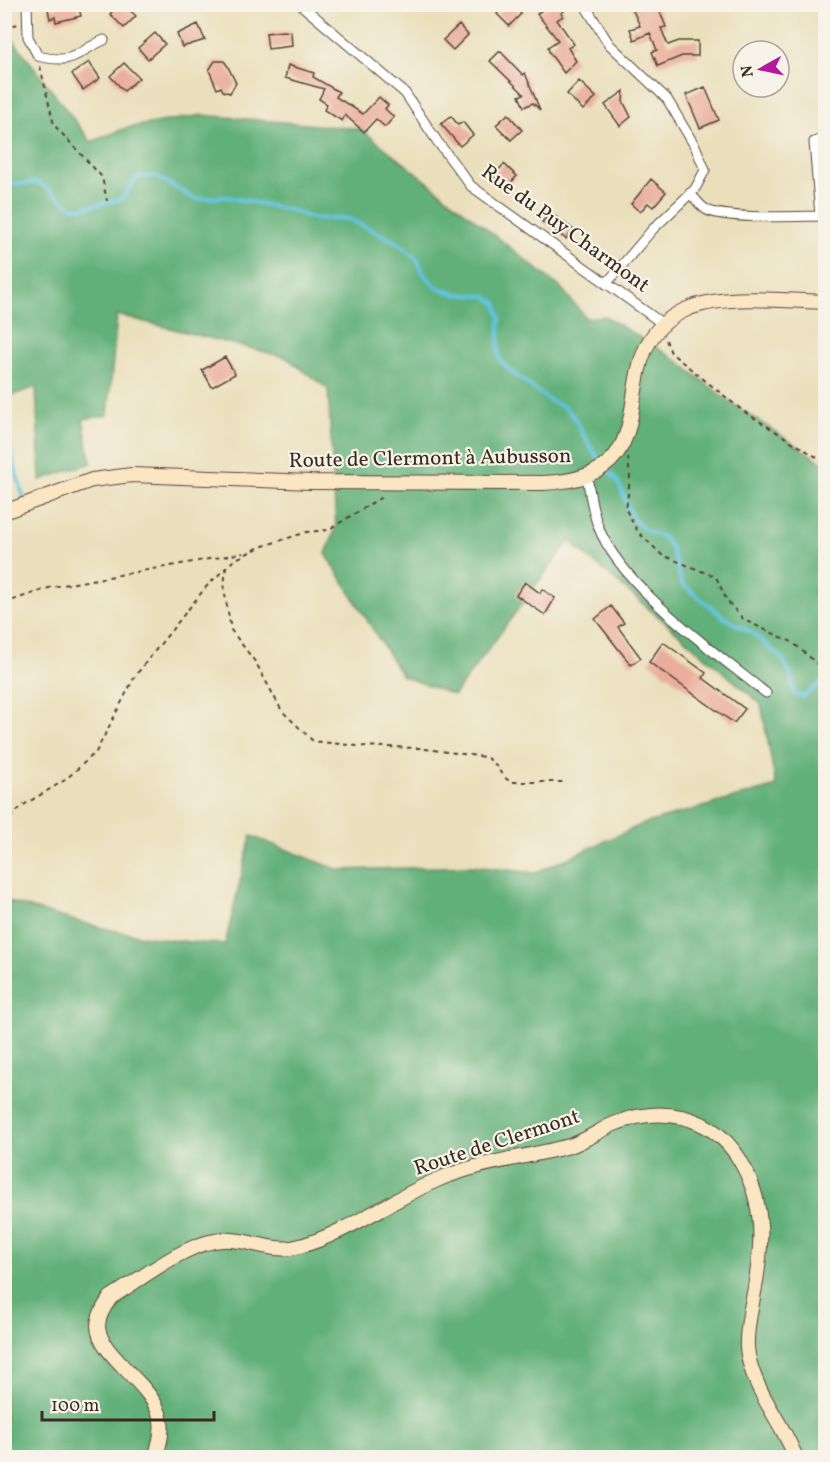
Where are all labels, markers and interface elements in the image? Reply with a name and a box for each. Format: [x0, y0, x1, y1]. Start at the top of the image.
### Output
north arrow [731, 39, 791, 99]
text: N [736, 63, 760, 78]
street label: Rue du Puy Charmont [475, 158, 655, 300]
street label: Route de Clermont à Aubusson [288, 442, 572, 476]
street label: Route de Clermont [410, 1103, 584, 1183]
scale bar [42, 1384, 214, 1422]
text: 100 m [51, 1394, 100, 1419]

